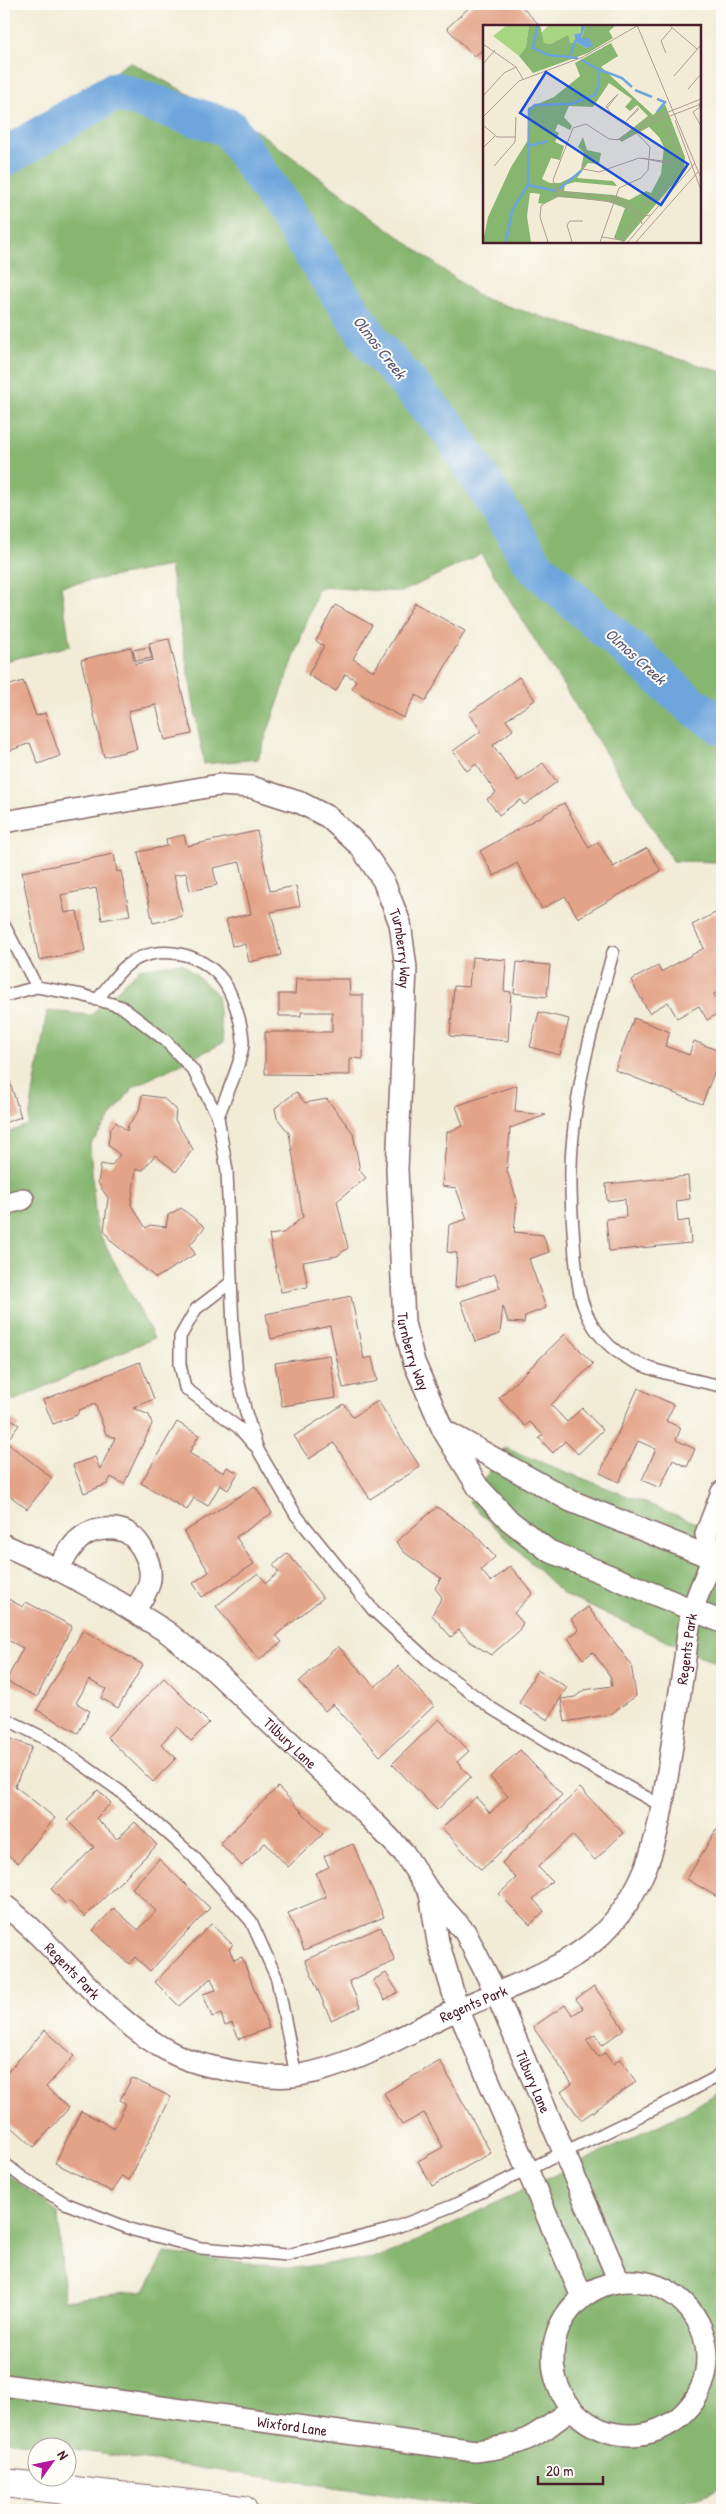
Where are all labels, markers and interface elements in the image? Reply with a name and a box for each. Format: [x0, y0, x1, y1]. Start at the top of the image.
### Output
inset map [483, 25, 701, 242]
water label: Olmos Creek [348, 311, 412, 384]
water label: Olmos Creek [601, 623, 672, 690]
street label: Turnberry Way [385, 905, 417, 989]
street label: Turnberry Way [393, 1312, 435, 1393]
street label: Regents Park [671, 1611, 702, 1686]
street label: Tilbury Lane [259, 1712, 322, 1773]
street label: Regents Park [40, 1937, 105, 2004]
street label: Regents Park [436, 1979, 510, 2027]
street label: Tilbury Lane [511, 2047, 556, 2116]
street label: Wixford Lane [256, 2410, 328, 2441]
north arrow [28, 2436, 78, 2486]
text: N [53, 2446, 74, 2463]
scale bar [538, 2454, 604, 2486]
text: 20 m [546, 2460, 573, 2481]

